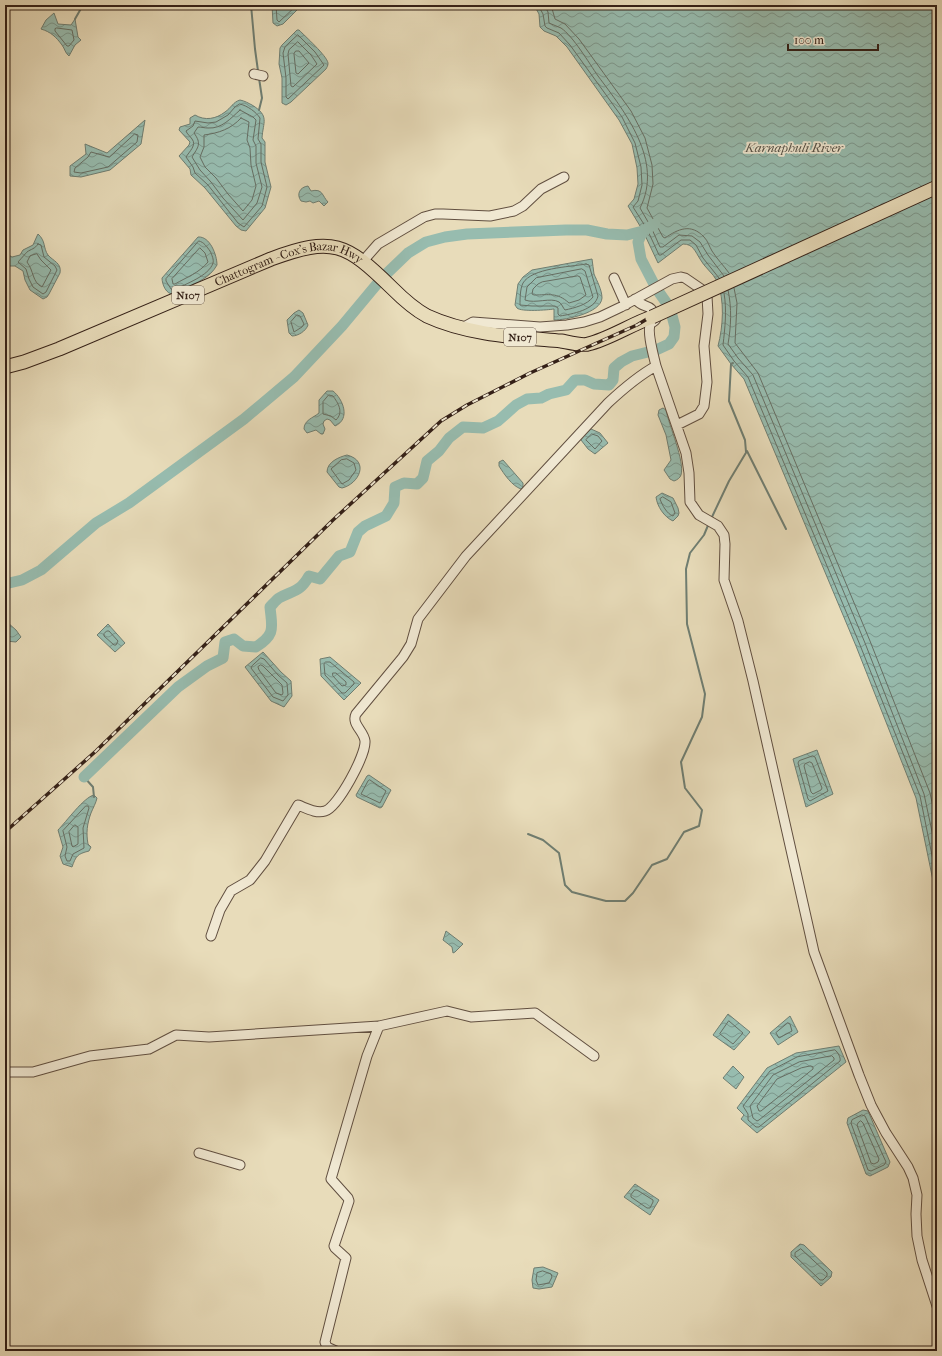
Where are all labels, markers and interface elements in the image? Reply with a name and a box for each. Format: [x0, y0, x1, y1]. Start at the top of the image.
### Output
scale bar [788, 26, 878, 52]
text: 100 m [794, 33, 824, 47]
water label: Karnaphuli River [744, 140, 844, 155]
street label: Chattogram - Cox's Bazar Hwy [212, 239, 366, 289]
road number: N107 [172, 286, 204, 304]
road number: N107 [504, 328, 536, 346]

